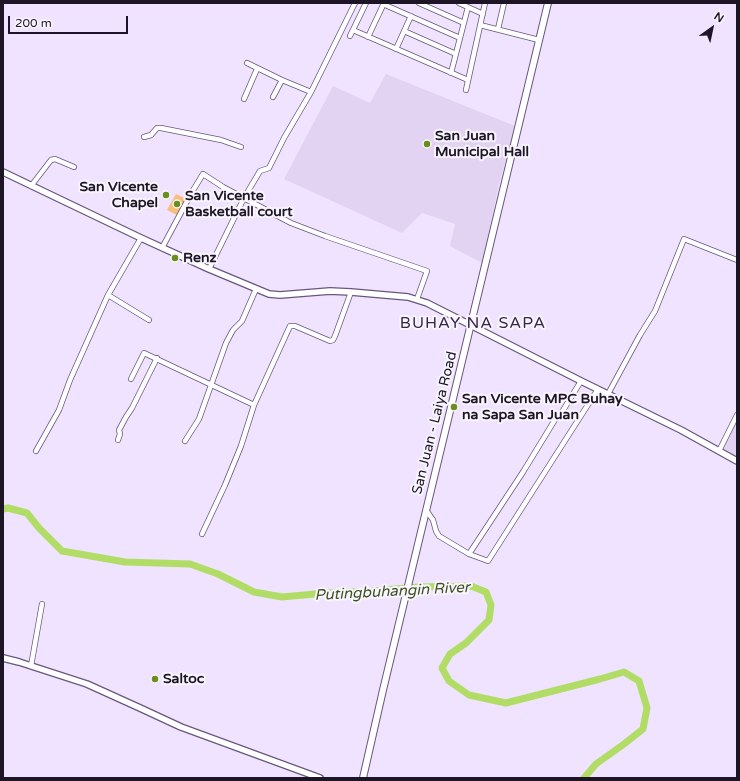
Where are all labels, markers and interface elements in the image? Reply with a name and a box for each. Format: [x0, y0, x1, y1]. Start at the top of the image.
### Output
scale bar [10, 8, 130, 34]
north arrow [692, 8, 732, 48]
text: N [712, 10, 726, 25]
text: 200 m [15, 16, 52, 30]
place label: San Juan Municipal Hall [435, 128, 529, 160]
marker: San Juan Municipal Hall [422, 139, 432, 149]
place label: San Vicente Chapel [79, 179, 158, 212]
place label: San Vicente Basketball court [185, 188, 293, 220]
marker: San Vicente Chapel [161, 190, 171, 200]
marker: San Vicente Basketball court [172, 199, 182, 209]
place label: Renz [183, 250, 216, 266]
marker: Renz [170, 253, 180, 263]
district label: BUHAY NA SAPA [400, 314, 546, 334]
street label: San Juan - Laiya Road [409, 350, 461, 496]
place label: San Vicente MPC Buhay na Sapa San Juan [462, 391, 622, 424]
marker: San Vicente MPC Buhay na Sapa San Juan [449, 402, 459, 412]
water label: Putingbuhangin River [314, 579, 470, 605]
place label: Saltoc [163, 671, 204, 687]
marker: Saltoc [150, 674, 160, 684]

